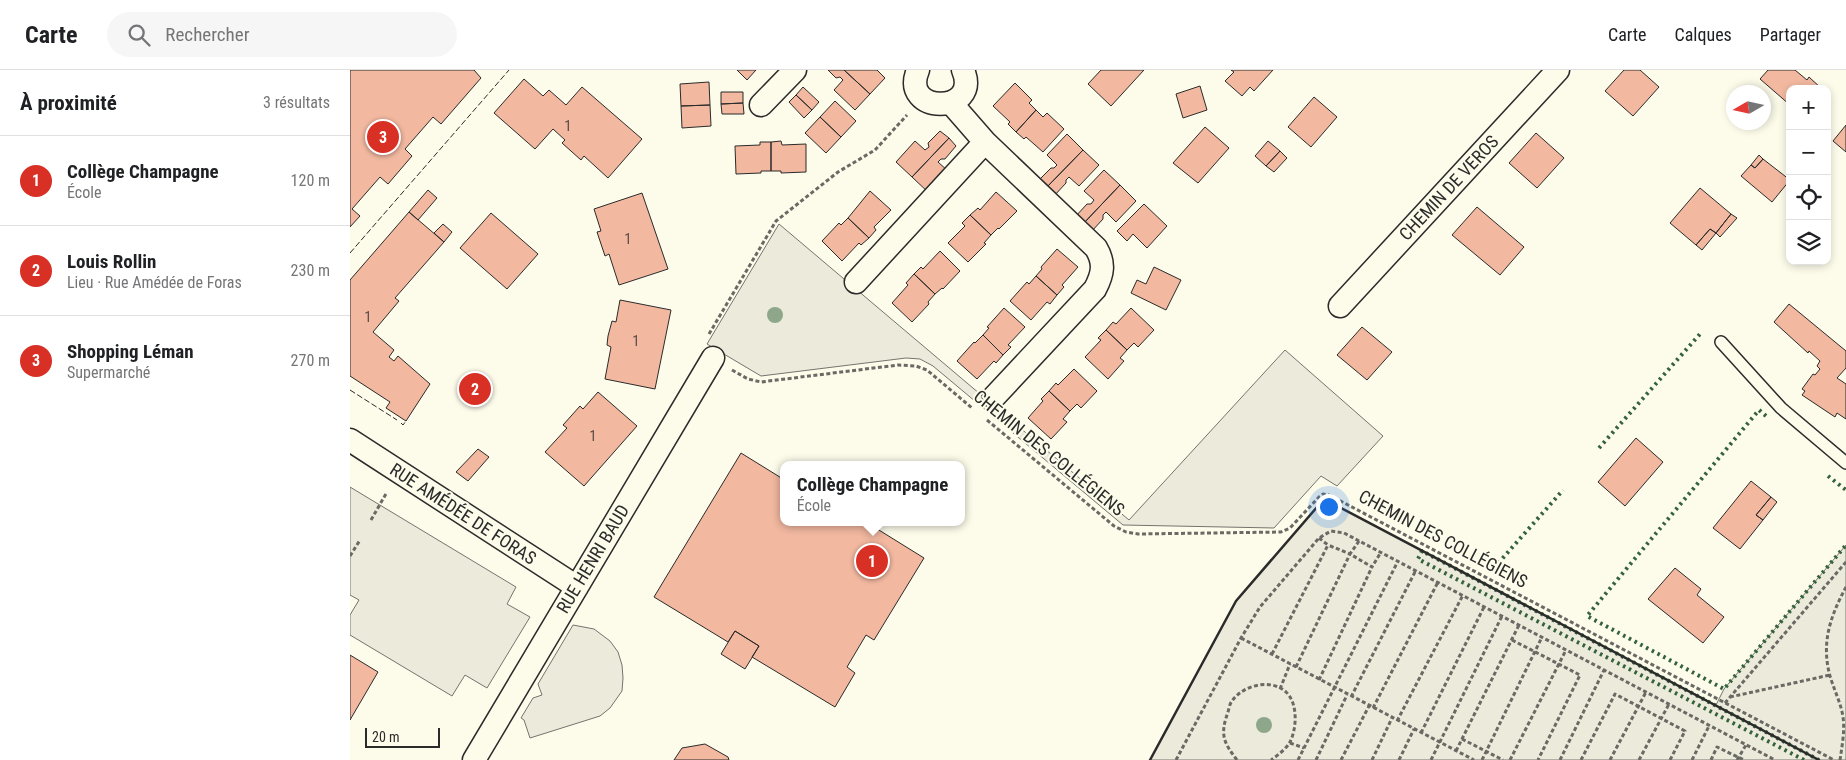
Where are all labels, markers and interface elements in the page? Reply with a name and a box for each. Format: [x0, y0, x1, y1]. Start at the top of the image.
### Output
search box [107, 12, 457, 57]
text: Carte [25, 21, 77, 49]
icon: search [125, 21, 153, 49]
text: Rechercher [165, 23, 249, 46]
text: Carte [1608, 24, 1647, 45]
text: Calques [1675, 24, 1732, 45]
text: Partager [1760, 24, 1821, 45]
north arrow [1726, 85, 1771, 130]
map controls [1786, 85, 1831, 265]
button: + [1786, 85, 1831, 130]
text: À proximité [20, 91, 117, 115]
text: 3 résultats [263, 93, 330, 112]
house number: 1 [564, 117, 572, 135]
pin: 3 [367, 118, 399, 156]
button: − [1786, 130, 1831, 175]
street label: CHEMIN DE VEROS [1395, 131, 1503, 244]
text: Collège Champagne [67, 160, 219, 183]
text: 1 [32, 171, 40, 190]
text: 120 m [291, 171, 330, 190]
button: locate [1786, 175, 1831, 220]
text: École [67, 183, 101, 202]
button: layers [1786, 220, 1831, 265]
house number: 1 [624, 230, 632, 248]
text: Louis Rollin [67, 250, 156, 273]
text: 2 [32, 261, 40, 280]
text: 230 m [291, 261, 330, 280]
text: Lieu · Rue Amédée de Foras [67, 273, 242, 292]
house number: 1 [364, 308, 372, 326]
house number: 1 [632, 332, 640, 350]
text: Shopping Léman [67, 340, 194, 363]
text: 3 [32, 351, 40, 370]
text: 270 m [291, 351, 330, 370]
text: Supermarché [67, 363, 150, 382]
pin: 2 [459, 370, 491, 408]
street label: CHEMIN DES COLLÉGIENS [970, 385, 1129, 520]
house number: 1 [589, 427, 597, 445]
street label: RUE AMÉDÉE DE FORAS [386, 458, 540, 569]
popup [780, 461, 965, 526]
text: Collège Champagne [797, 473, 948, 496]
street label: CHEMIN DES COLLÉGIENS [1355, 485, 1531, 592]
your location [1316, 494, 1342, 520]
text: École [797, 496, 831, 515]
street label: RUE HENRI BAUD [552, 501, 633, 617]
pin: 1 [856, 542, 888, 580]
scale bar [365, 725, 440, 748]
text: 20 m [372, 729, 400, 745]

